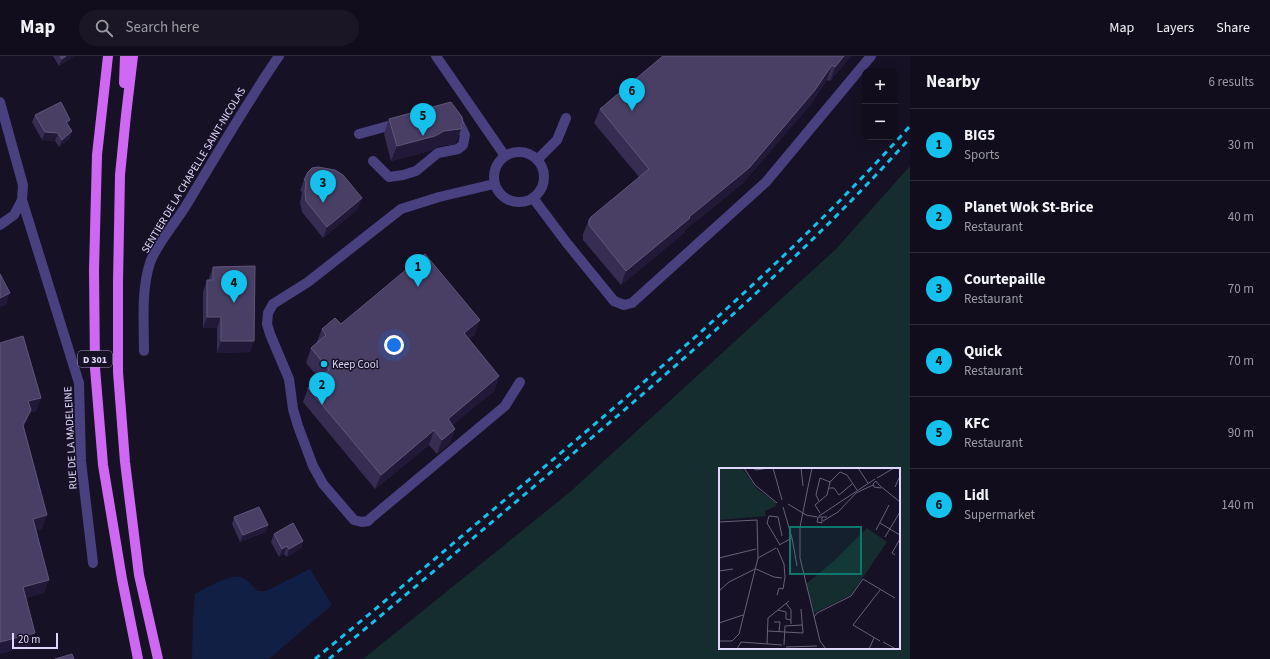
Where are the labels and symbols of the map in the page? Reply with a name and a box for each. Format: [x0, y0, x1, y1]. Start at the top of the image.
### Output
pin: 6 [619, 78, 645, 111]
street label: SENTIER DE LA CHAPELLE SAINT-NICOLAS [138, 84, 249, 256]
pin: 5 [410, 103, 436, 136]
pin: 3 [310, 170, 336, 203]
pin: 1 [405, 254, 431, 287]
pin: 4 [221, 270, 247, 303]
your location [384, 335, 404, 355]
road number: D 301 [78, 351, 112, 367]
place label: Keep Cool [332, 357, 379, 372]
marker: Keep Cool [319, 359, 329, 369]
pin: 2 [309, 372, 335, 405]
street label: RUE DE LA MADELEINE [60, 386, 81, 490]
inset map [719, 468, 900, 649]
scale bar [12, 631, 58, 650]

